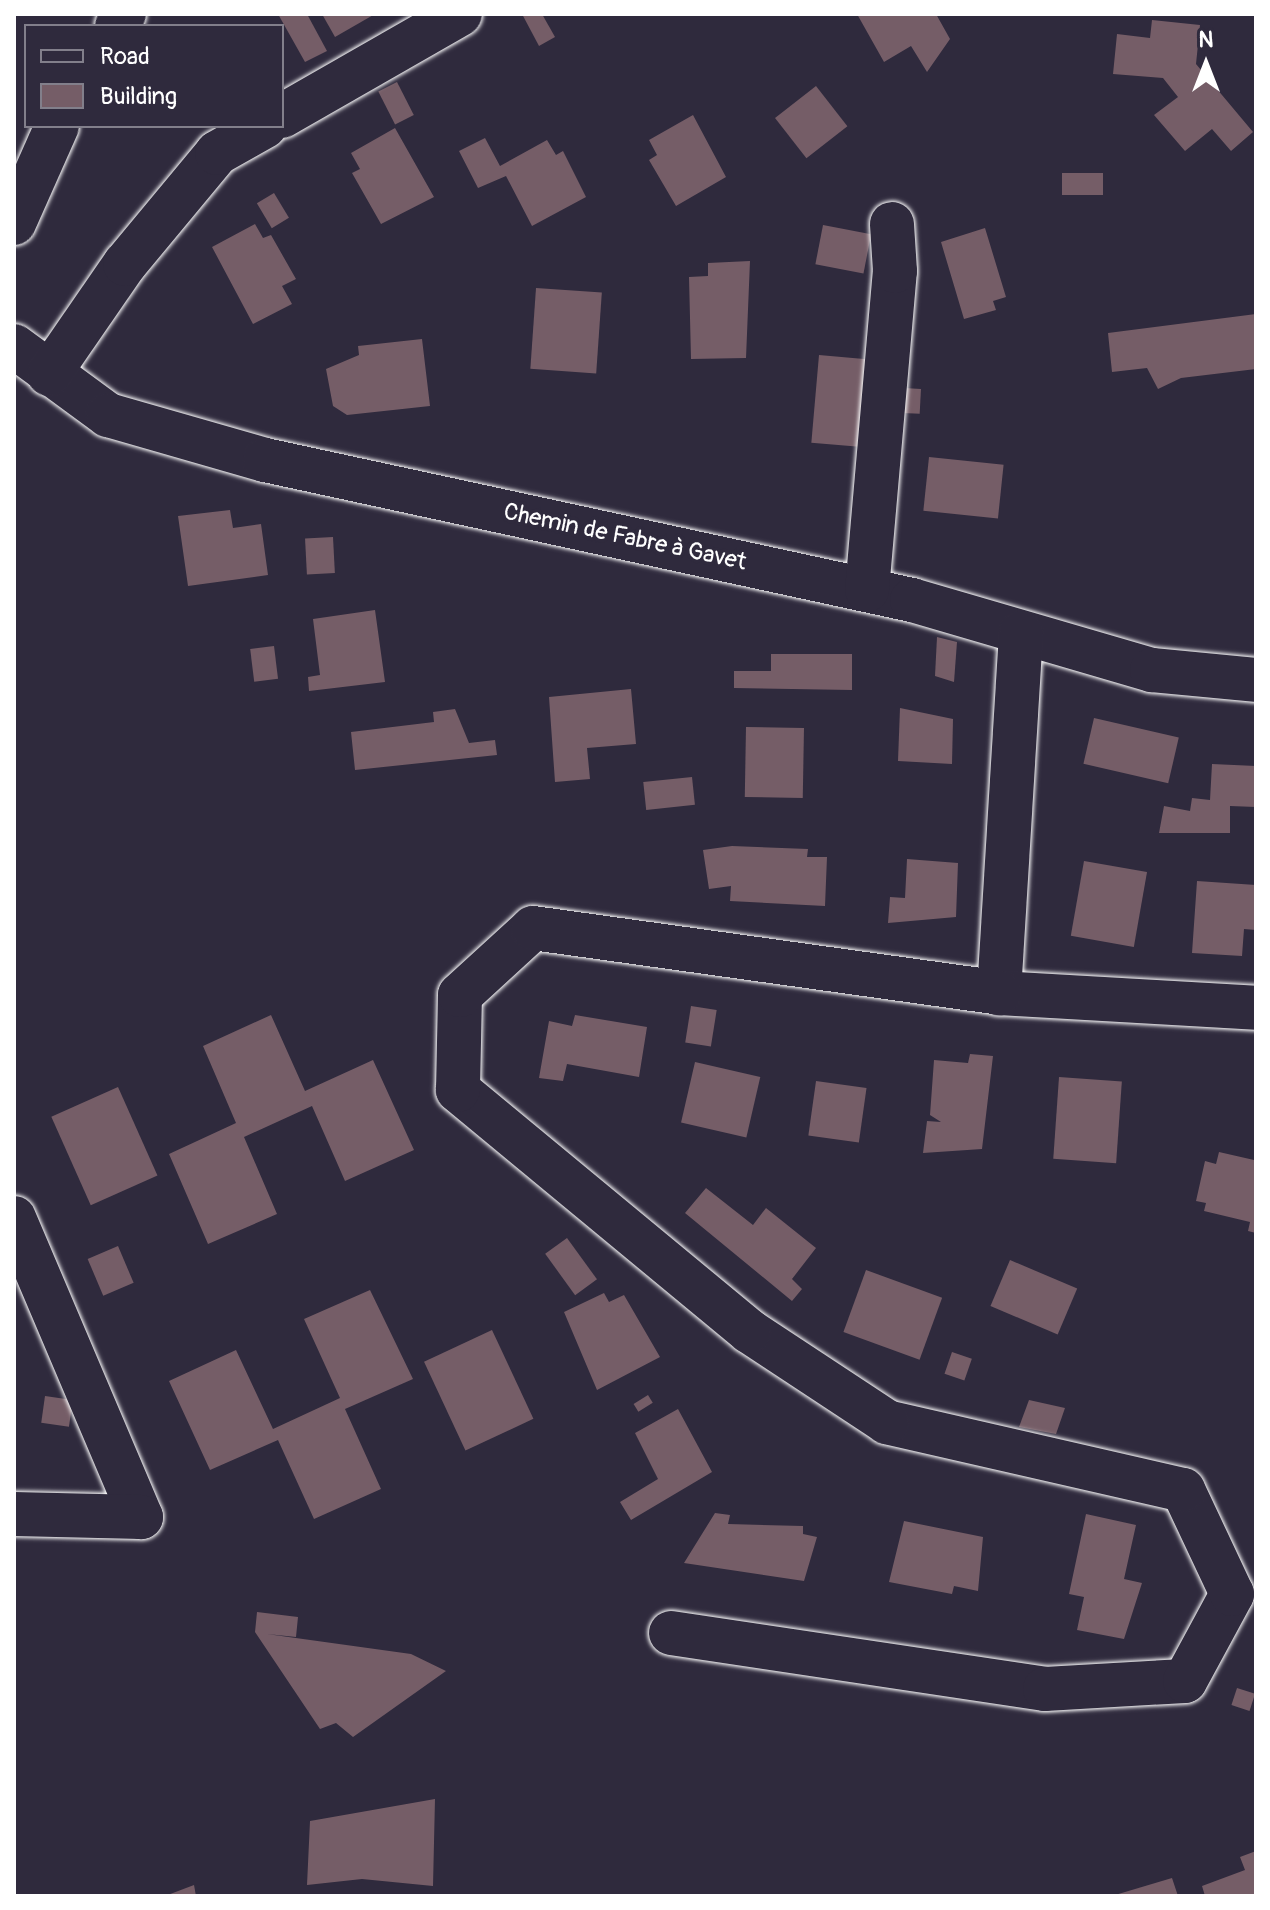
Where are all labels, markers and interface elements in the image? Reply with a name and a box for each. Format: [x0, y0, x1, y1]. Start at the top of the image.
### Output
legend [24, 24, 284, 128]
north arrow [1166, 24, 1246, 104]
text: N [1199, 26, 1213, 54]
text: Road [100, 42, 150, 71]
text: Building [100, 82, 177, 111]
street label: Chemin de Fabre à Gavet [501, 497, 749, 577]

